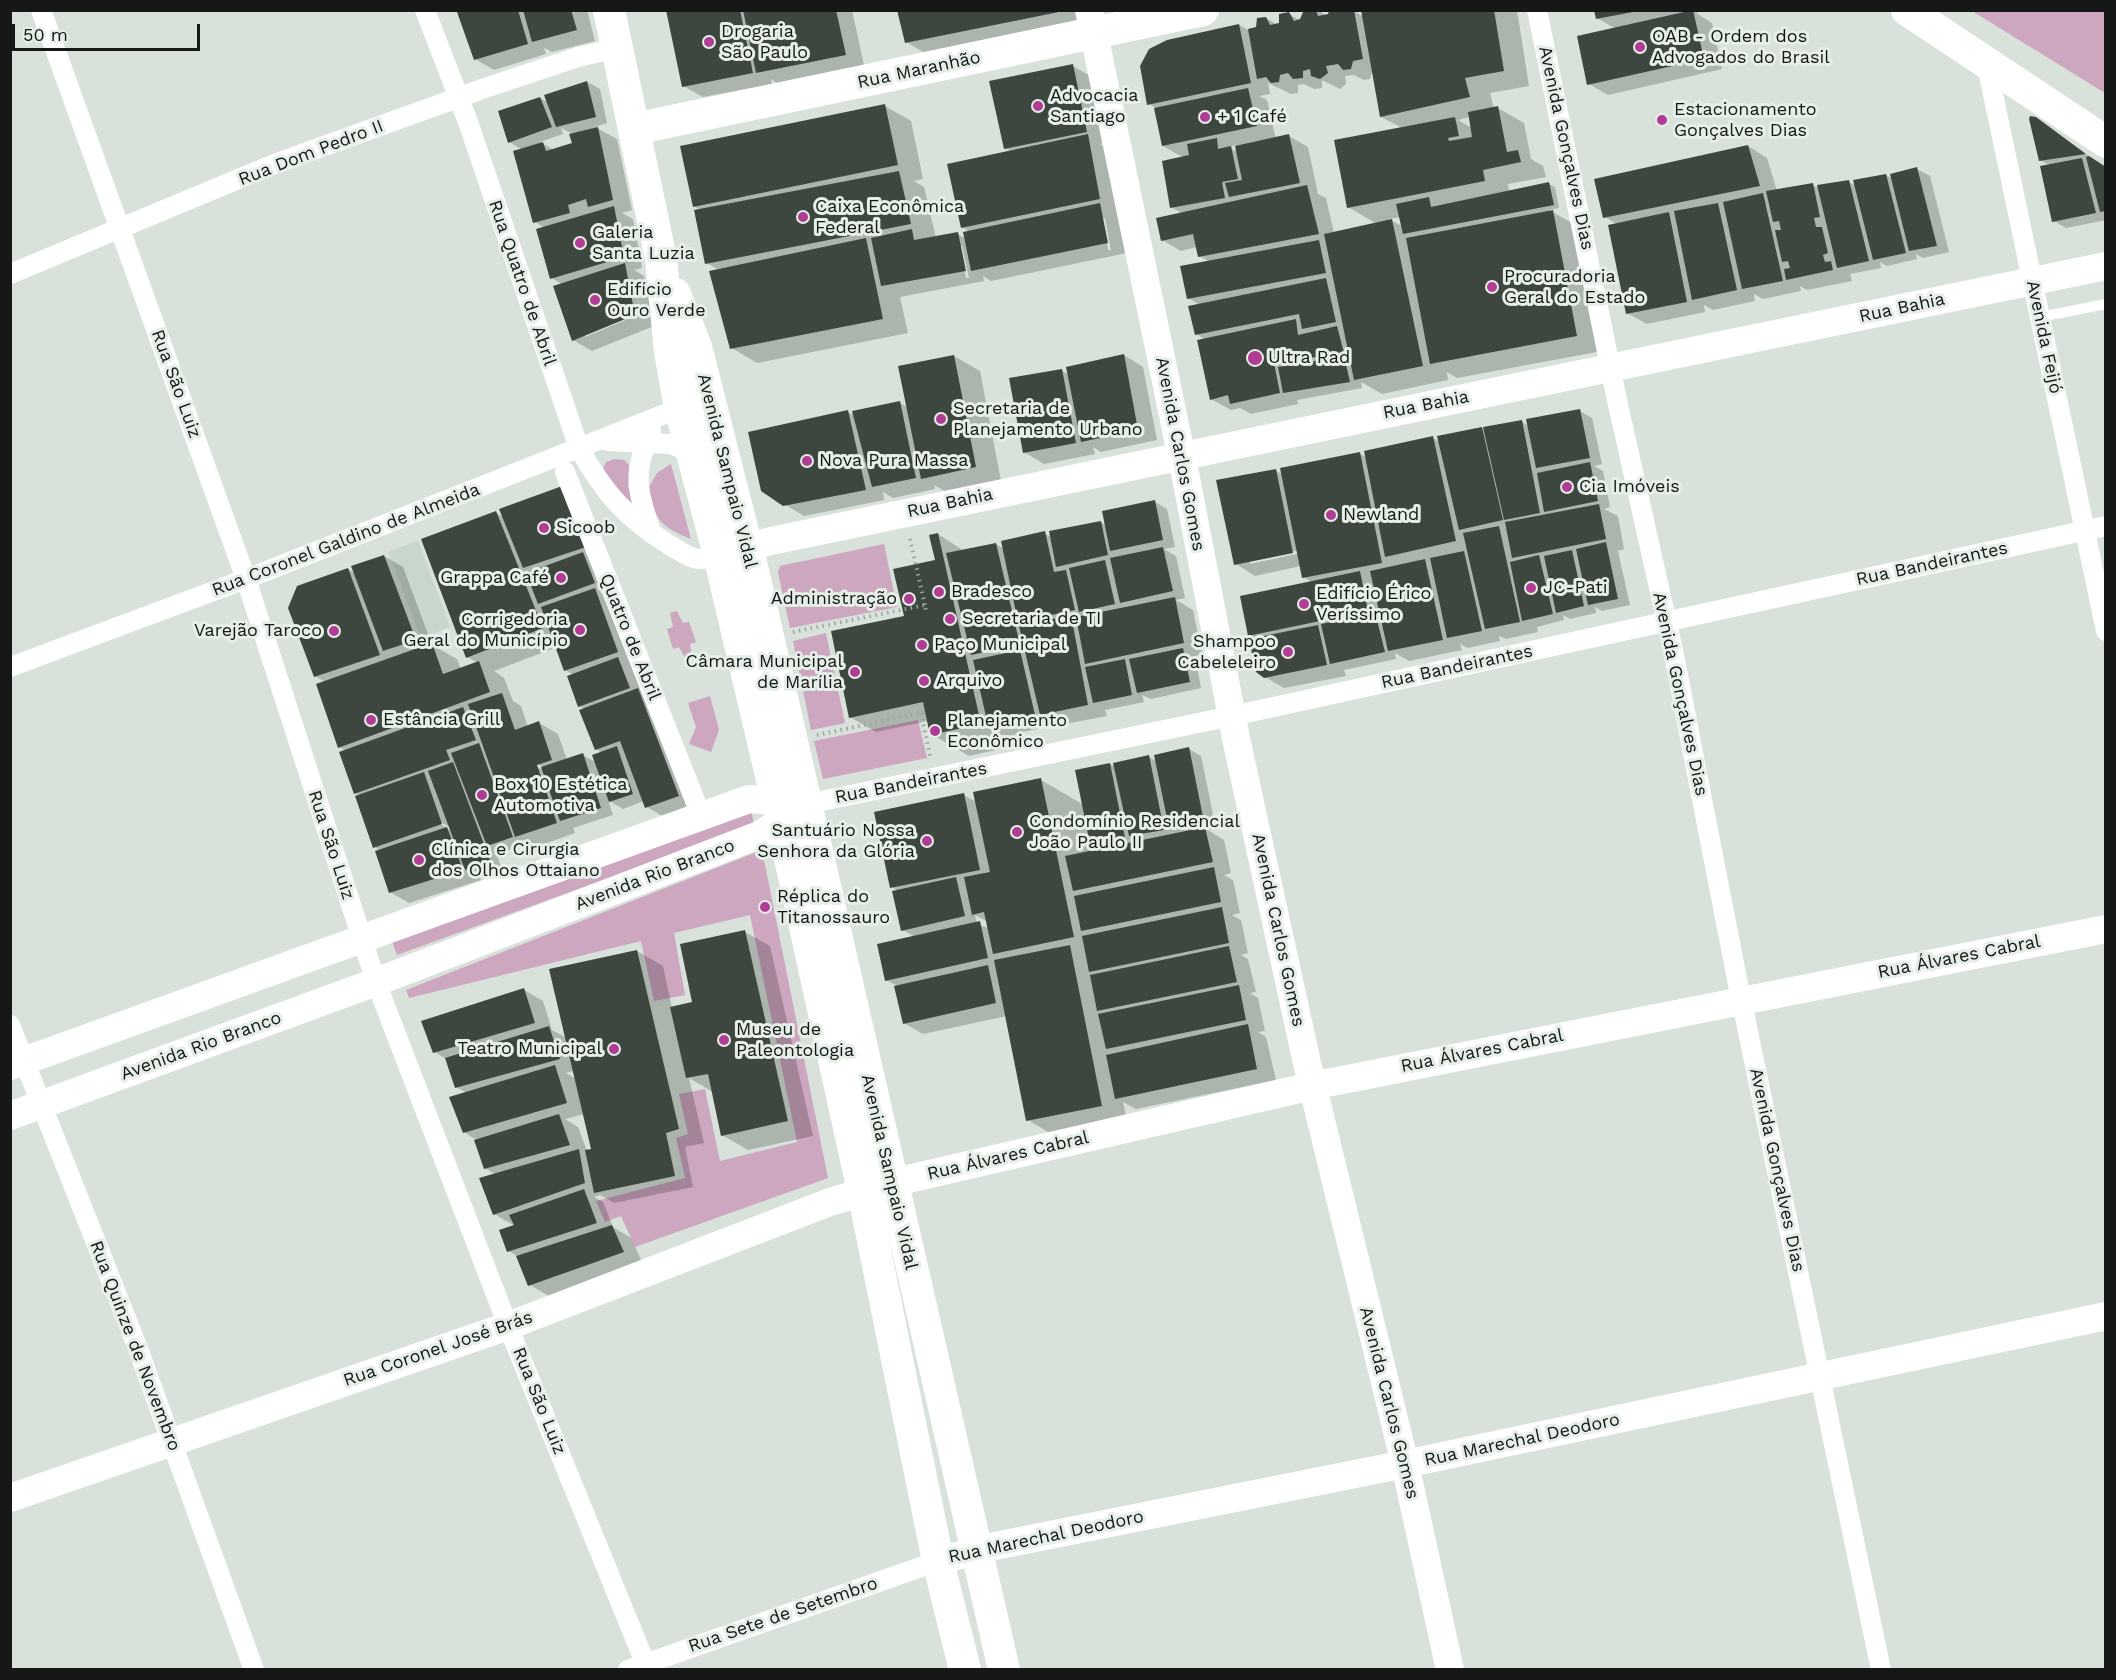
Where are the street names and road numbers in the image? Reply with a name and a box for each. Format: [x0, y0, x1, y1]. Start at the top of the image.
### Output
street label: Avenida Gonçalves Dias [1534, 44, 1598, 252]
street label: Rua Maranhão [856, 46, 982, 94]
street label: Rua Dom Pedro II [236, 115, 386, 191]
street label: Rua Quatro de Abril [484, 197, 560, 369]
street label: Avenida Feijó [2021, 278, 2067, 396]
street label: Rua Bahia [1857, 288, 1947, 328]
street label: Rua São Luiz [146, 327, 206, 441]
street label: Avenida Carlos Gomes [1151, 355, 1209, 553]
street label: Avenida Sampaio Vidal [692, 371, 762, 571]
street label: Rua Bahia [1381, 386, 1471, 424]
street label: Rua Coronel Galdino de Almeida [209, 479, 483, 601]
street label: Rua Bahia [905, 483, 995, 523]
street label: Rua Bandeirantes [1854, 537, 2010, 591]
street label: Quatro de Abril [595, 571, 665, 703]
street label: Avenida Gonçalves Dias [1648, 590, 1712, 798]
street label: Rua Bandeirantes [1379, 640, 1535, 694]
street label: Rua Bandeirantes [833, 758, 989, 808]
street label: Rua São Luiz [303, 788, 359, 902]
street label: Avenida Carlos Gomes [1247, 831, 1309, 1029]
street label: Avenida Rio Branco [572, 835, 738, 915]
street label: Rua Álvares Cabral [1876, 931, 2042, 983]
street label: Avenida Rio Branco [118, 1007, 284, 1085]
street label: Rua Álvares Cabral [1399, 1025, 1565, 1077]
street label: Avenida Gonçalves Dias [1745, 1066, 1809, 1274]
street label: Avenida Sampaio Vidal [856, 1072, 922, 1272]
street label: Rua Álvares Cabral [925, 1127, 1091, 1185]
street label: Rua Quinze de Novembro [85, 1238, 185, 1454]
street label: Avenida Carlos Gomes [1355, 1305, 1423, 1501]
street label: Rua Coronel José Brás [341, 1306, 535, 1392]
street label: Rua São Luiz [508, 1344, 570, 1458]
street label: Rua Marechal Deodoro [1422, 1409, 1622, 1471]
street label: Rua Marechal Deodoro [946, 1506, 1146, 1568]
street label: Rua Sete de Setembro [686, 1572, 880, 1658]

